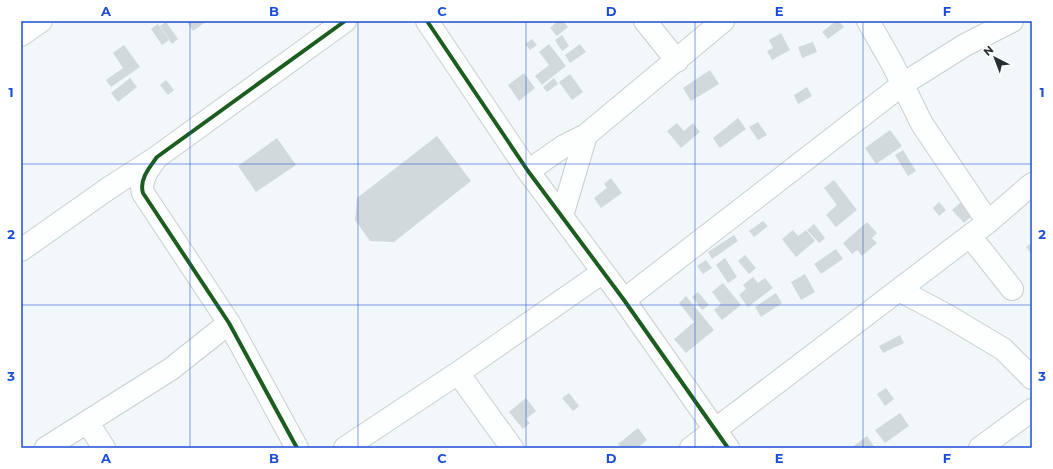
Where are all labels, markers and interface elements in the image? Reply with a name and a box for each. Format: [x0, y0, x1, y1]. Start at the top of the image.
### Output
text: A [100, 3, 112, 19]
text: B [269, 3, 279, 19]
text: C [437, 3, 447, 19]
text: D [606, 3, 617, 19]
text: E [775, 3, 784, 19]
text: F [943, 3, 951, 19]
north arrow [975, 38, 1015, 78]
text: N [980, 42, 996, 59]
text: 1 [8, 84, 14, 100]
text: 1 [1039, 84, 1045, 100]
text: 2 [7, 226, 15, 242]
text: 2 [1038, 226, 1046, 242]
text: 3 [6, 368, 15, 384]
text: 3 [1037, 368, 1046, 384]
text: A [100, 450, 112, 466]
text: B [269, 450, 279, 466]
text: C [437, 450, 447, 466]
text: D [606, 450, 617, 466]
text: E [775, 450, 784, 466]
text: F [943, 450, 951, 466]

